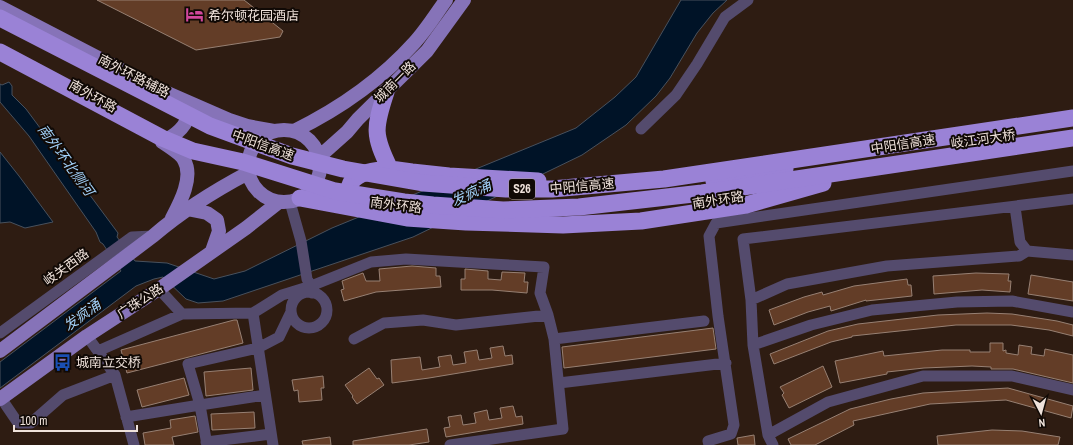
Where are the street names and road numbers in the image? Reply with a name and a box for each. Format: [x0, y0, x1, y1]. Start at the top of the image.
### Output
street label: 南外环路辅路 [95, 51, 173, 101]
street label: 城南一路 [371, 58, 419, 106]
street label: 南外环路 [66, 76, 120, 116]
street label: 中阳信高速 [230, 126, 296, 164]
street label: 岐江河大桥 [950, 126, 1016, 152]
street label: 中阳信高速 [870, 131, 936, 157]
street label: 中阳信高速 [549, 175, 615, 197]
road number: S26 [509, 179, 535, 199]
street label: 南外环路 [691, 188, 745, 212]
street label: 南外环路 [369, 193, 423, 217]
street label: 岐关西路 [40, 245, 92, 289]
street label: 广珠公路 [114, 280, 166, 322]

